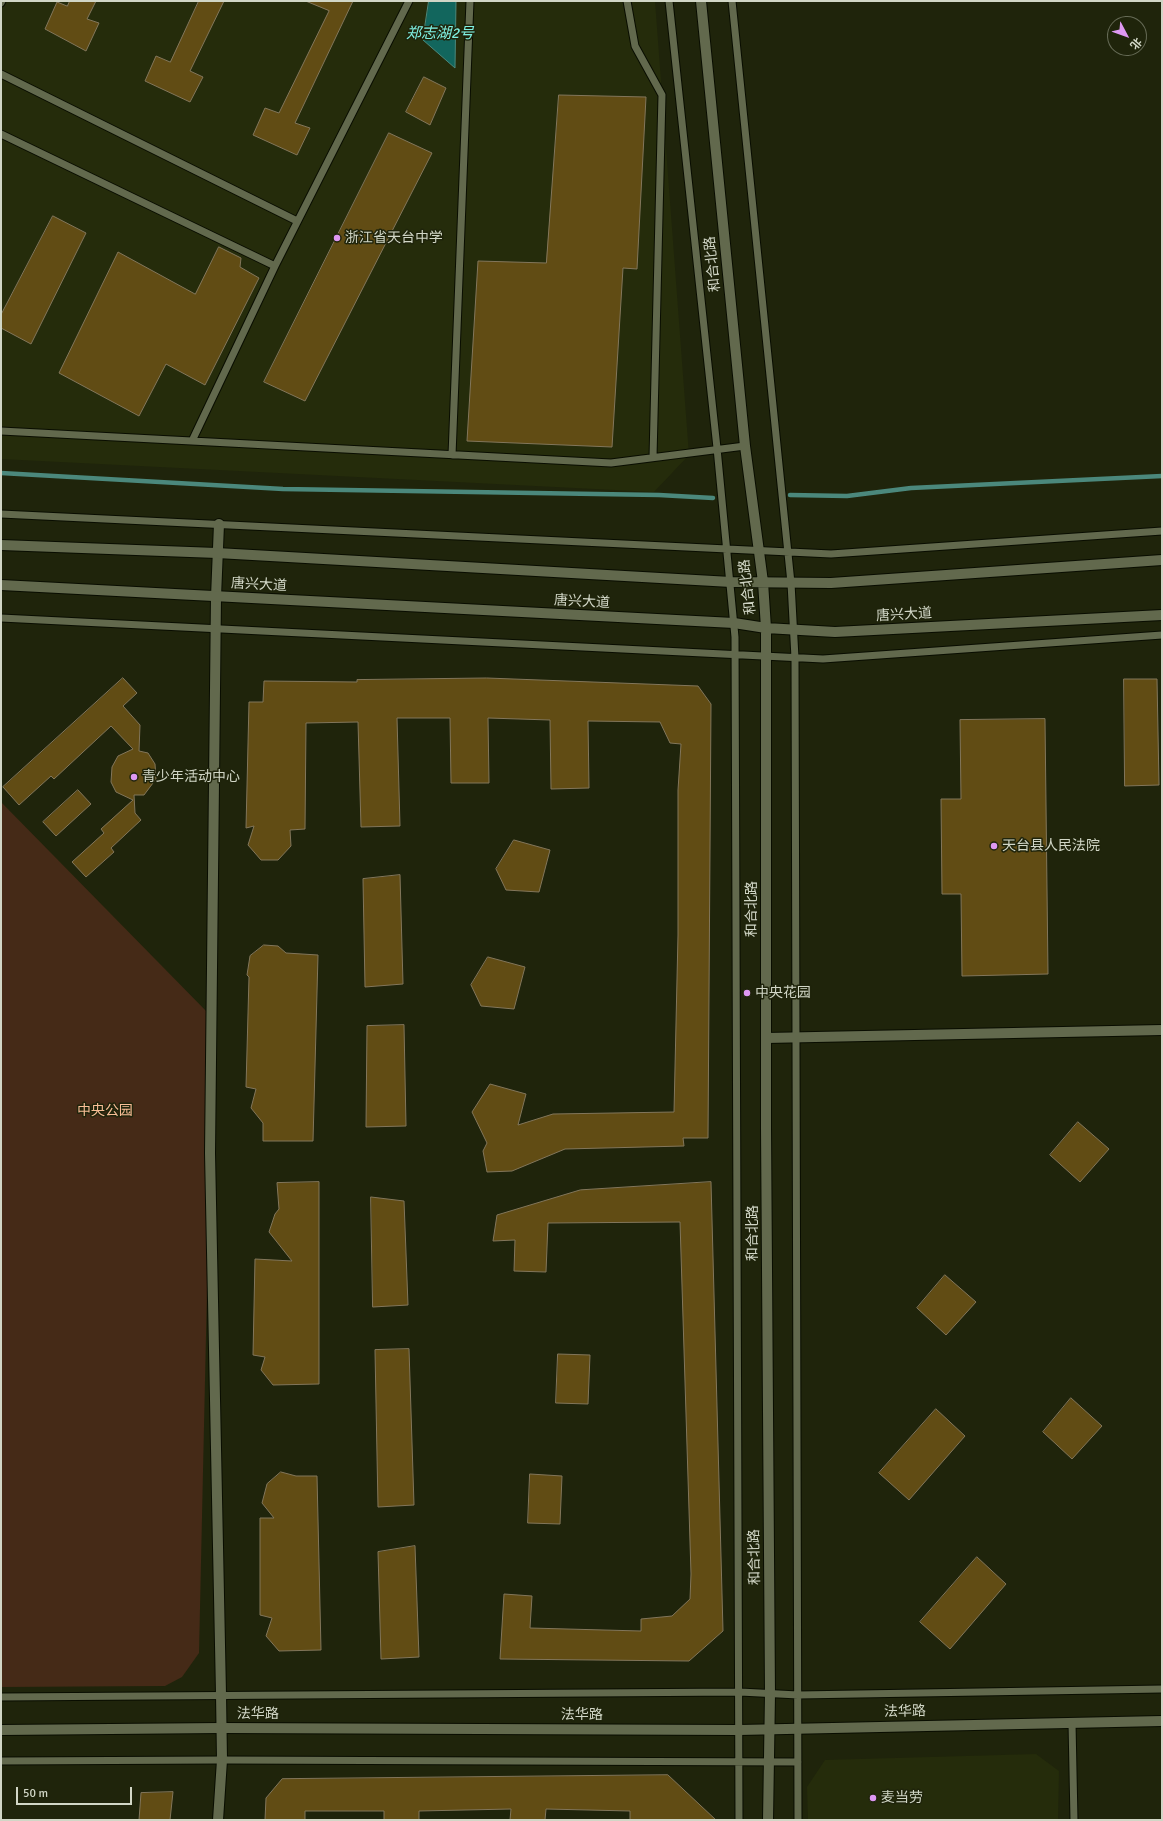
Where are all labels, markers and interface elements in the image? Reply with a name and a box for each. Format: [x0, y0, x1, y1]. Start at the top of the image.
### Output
north arrow [1107, 16, 1147, 56]
water label: 郑志湖2号 [406, 25, 474, 43]
text: 北 [1127, 35, 1144, 52]
place label: 浙江省天台中学 [345, 230, 443, 246]
marker: 浙江省天台中学 [332, 233, 342, 243]
street label: 和合北路 [702, 235, 724, 293]
street label: 和合北路 [736, 558, 760, 616]
street label: 唐兴大道 [231, 575, 287, 595]
street label: 唐兴大道 [554, 592, 610, 612]
street label: 唐兴大道 [876, 605, 932, 625]
place label: 青少年活动中心 [142, 769, 240, 785]
marker: 青少年活动中心 [129, 772, 139, 782]
place label: 天台县人民法院 [1002, 838, 1100, 854]
marker: 天台县人民法院 [989, 841, 999, 851]
street label: 和合北路 [744, 881, 760, 937]
place label: 中央花园 [755, 985, 811, 1001]
marker: 中央花园 [742, 988, 752, 998]
park label: 中央公园 [77, 1103, 133, 1119]
street label: 和合北路 [745, 1205, 761, 1261]
street label: 和合北路 [746, 1529, 764, 1585]
street label: 法华路 [884, 1703, 926, 1721]
street label: 法华路 [237, 1706, 279, 1722]
street label: 法华路 [561, 1707, 603, 1723]
scale bar [18, 1779, 134, 1805]
text: 50 m [23, 1786, 48, 1801]
place label: 麦当劳 [881, 1790, 923, 1806]
marker: 麦当劳 [868, 1793, 878, 1803]

